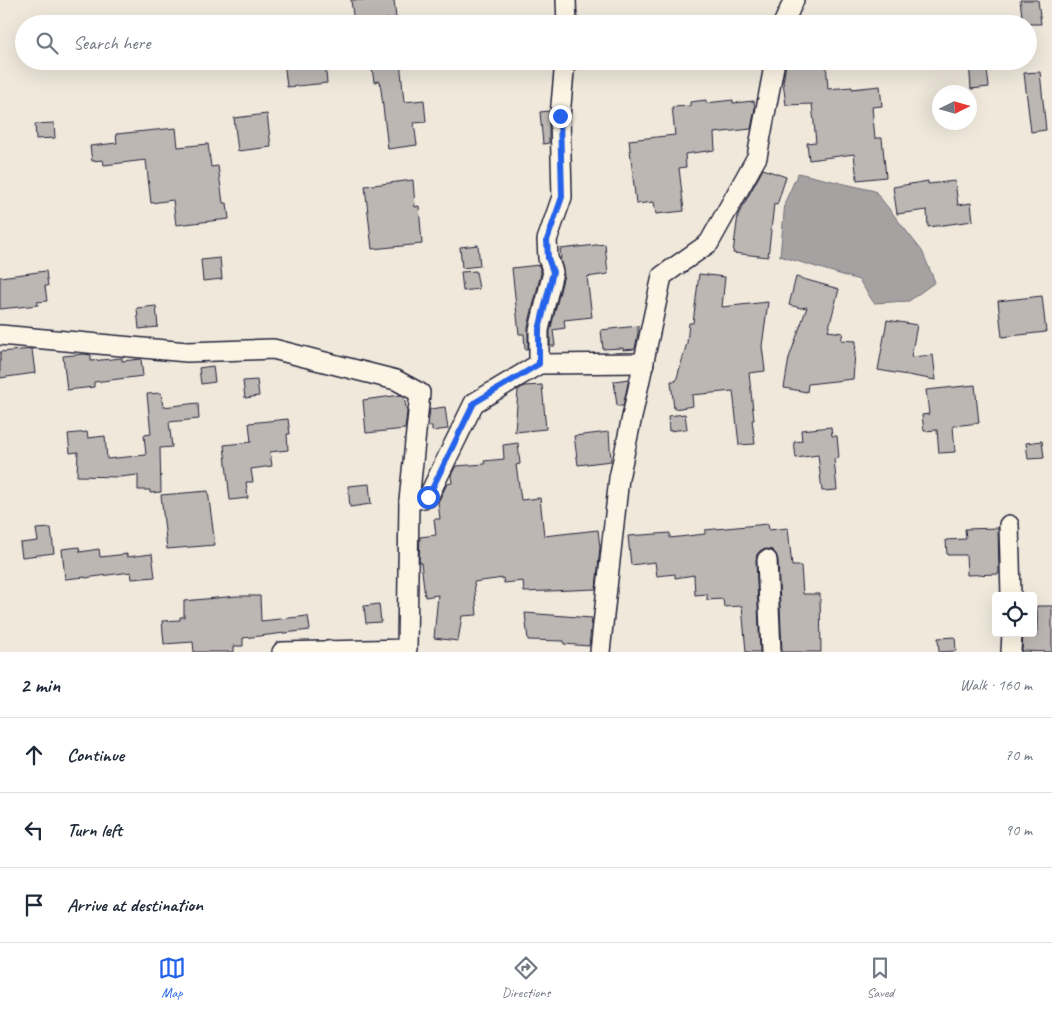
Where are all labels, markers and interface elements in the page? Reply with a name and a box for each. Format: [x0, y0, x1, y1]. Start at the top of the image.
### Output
search box [15, 15, 1037, 70]
icon: search [33, 29, 61, 57]
text: Search here [73, 31, 150, 55]
north arrow [932, 85, 977, 130]
route end [549, 105, 572, 128]
route start [417, 486, 440, 509]
map controls [992, 592, 1037, 637]
button: locate [992, 592, 1037, 637]
text: 2 min [20, 672, 60, 698]
text: Walk · 160 m [960, 675, 1032, 695]
icon: ahead [20, 741, 48, 769]
text: Continue [67, 743, 124, 767]
text: 70 m [1005, 745, 1032, 765]
icon: left [20, 816, 48, 844]
text: Turn left [67, 818, 122, 842]
text: 90 m [1005, 820, 1032, 840]
icon: arrive [20, 891, 48, 919]
text: Arrive at destination [67, 893, 203, 917]
tab: Map [158, 954, 186, 1001]
tab: Directions [502, 954, 550, 1001]
tab: Saved [866, 954, 894, 1001]

